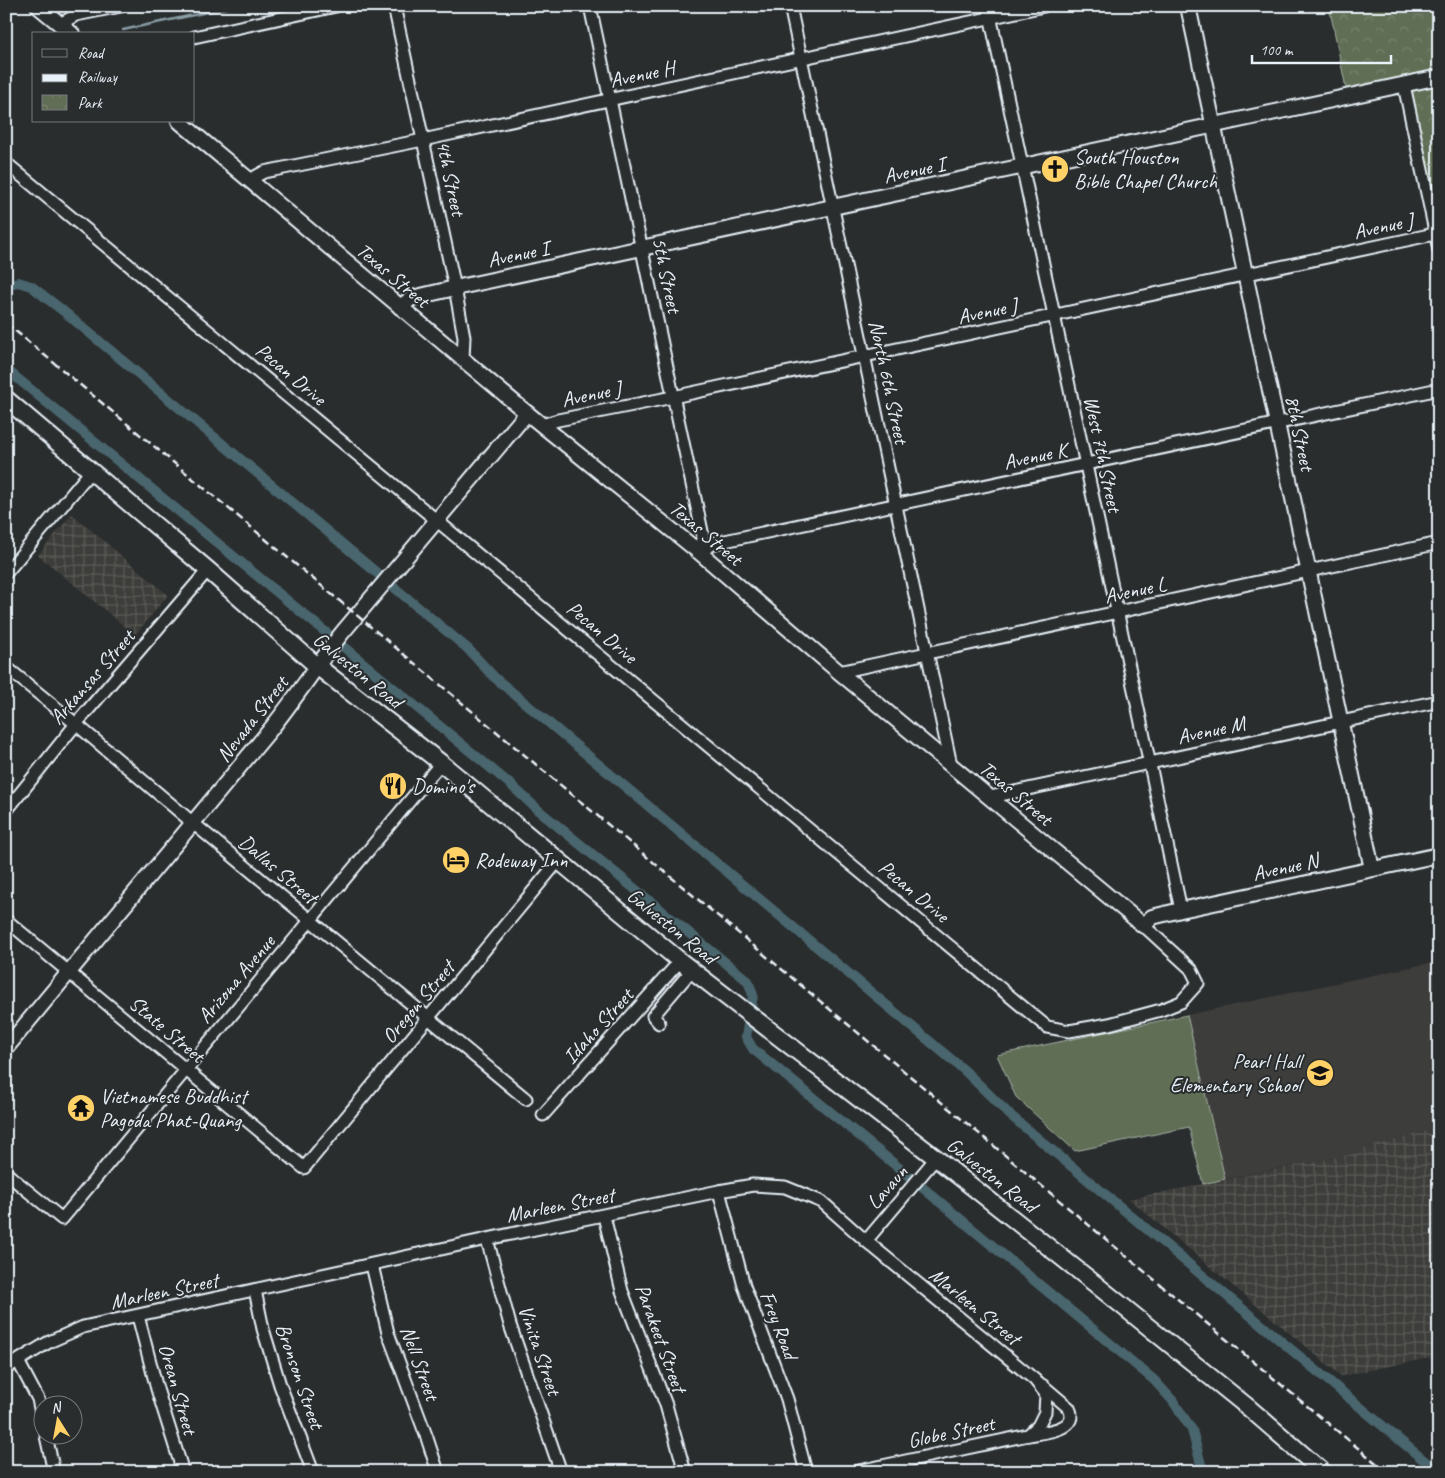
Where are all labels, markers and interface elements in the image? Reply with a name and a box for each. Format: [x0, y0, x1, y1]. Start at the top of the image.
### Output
legend [32, 32, 195, 122]
scale bar [1252, 32, 1391, 64]
text: 100 m [1260, 41, 1294, 60]
text: Road [78, 44, 105, 63]
street label: Avenue H [607, 54, 680, 93]
text: Railway [78, 68, 119, 87]
text: Park [78, 94, 103, 113]
street label: 4th Street [430, 138, 472, 220]
place label: South Houston Bible Chapel Church [1074, 144, 1217, 194]
street label: Avenue I [881, 150, 951, 189]
church icon: South Houston Bible Chapel Church [1040, 154, 1070, 184]
street label: Avenue J [1351, 206, 1418, 245]
street label: Avenue I [485, 234, 555, 273]
street label: 5th Street [646, 235, 688, 317]
street label: Texas Street [351, 237, 437, 314]
street label: Avenue J [955, 291, 1022, 330]
street label: North 6th Street [863, 318, 915, 448]
street label: Pecan Drive [250, 337, 333, 412]
street label: Avenue J [559, 374, 626, 413]
street label: 8th Street [1279, 393, 1321, 475]
street label: West 7th Street [1078, 394, 1128, 516]
street label: Avenue K [1001, 436, 1073, 475]
street label: Texas Street [664, 495, 750, 572]
street label: Avenue L [1102, 571, 1169, 609]
street label: Pecan Drive [561, 595, 644, 670]
street label: Arkansas Street [44, 623, 142, 730]
street label: Galveston Road [308, 626, 410, 716]
street label: Nevada Street [210, 669, 295, 767]
street label: Avenue M [1175, 710, 1249, 750]
street label: Texas Street [974, 755, 1060, 832]
restaurant icon: Domino's [378, 771, 408, 801]
place label: Domino's [412, 773, 476, 799]
street label: Dallas Street [233, 829, 325, 911]
hotel icon: Rodeway Inn [441, 845, 471, 875]
place label: Rodeway Inn [475, 847, 568, 873]
street label: Avenue N [1250, 847, 1323, 887]
street label: Pecan Drive [873, 854, 956, 929]
street label: Galveston Road [622, 882, 724, 972]
street label: Arizona Avenue [192, 929, 281, 1028]
street label: Oregon Street [376, 953, 462, 1049]
street label: Idaho Street [557, 981, 640, 1069]
street label: State Street [124, 990, 212, 1069]
place label: Pearl Hall Elementary School [1170, 1048, 1304, 1098]
school or university icon: Pearl Hall Elementary School [1305, 1058, 1335, 1088]
place label: Vietnamese Buddhist Pagoda Phat-Quang [100, 1083, 250, 1133]
temple icon: Vietnamese Buddhist Pagoda Phat-Quang [66, 1093, 96, 1123]
street label: Galveston Road [941, 1132, 1045, 1220]
street label: Lavaun [861, 1159, 914, 1215]
street label: Marleen Street [504, 1181, 619, 1228]
street label: Marleen Street [924, 1261, 1028, 1352]
street label: Marleen Street [108, 1266, 223, 1315]
street label: Parakeet Street [629, 1280, 694, 1398]
street label: Frey Road [754, 1287, 805, 1365]
street label: Vinita Street [512, 1302, 568, 1400]
street label: Bronson Street [270, 1320, 331, 1434]
street label: Nell Street [395, 1322, 446, 1406]
street label: Orean Street [153, 1341, 204, 1439]
north arrow [32, 1396, 82, 1446]
text: N [50, 1398, 64, 1417]
street label: Globe Street [905, 1410, 999, 1454]

